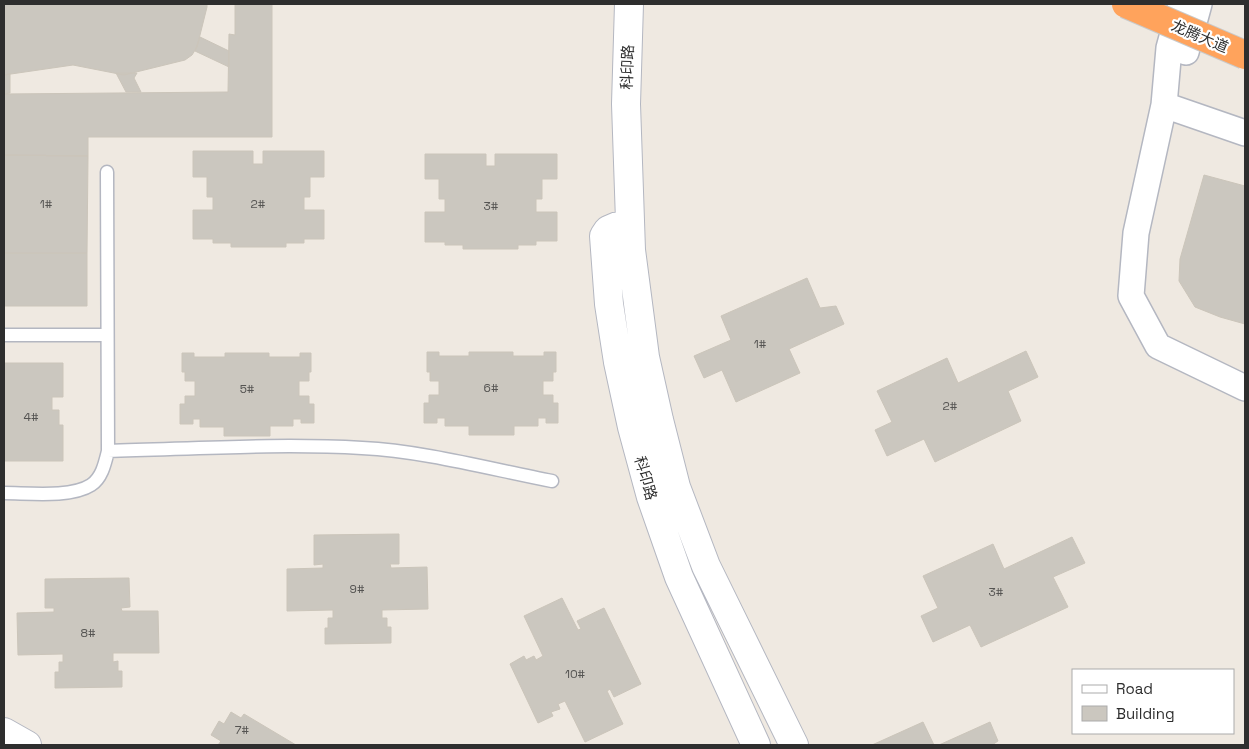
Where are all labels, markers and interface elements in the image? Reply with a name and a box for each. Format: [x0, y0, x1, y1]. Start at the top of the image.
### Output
street label: 龙腾大道 [1169, 16, 1231, 56]
street label: 科印路 [617, 44, 637, 90]
house number: 1# [40, 196, 53, 212]
house number: 2# [251, 196, 266, 212]
house number: 3# [484, 198, 499, 214]
house number: 1# [754, 336, 767, 352]
house number: 6# [484, 380, 499, 396]
house number: 5# [240, 381, 255, 397]
house number: 2# [943, 398, 958, 414]
house number: 4# [23, 409, 39, 425]
street label: 科印路 [631, 454, 661, 502]
house number: 9# [350, 581, 365, 597]
house number: 3# [989, 584, 1004, 600]
house number: 8# [80, 625, 96, 641]
house number: 10# [565, 666, 586, 682]
legend [1072, 669, 1234, 734]
text: Road [1116, 679, 1153, 698]
text: Building [1116, 704, 1175, 723]
house number: 7# [235, 722, 250, 738]

